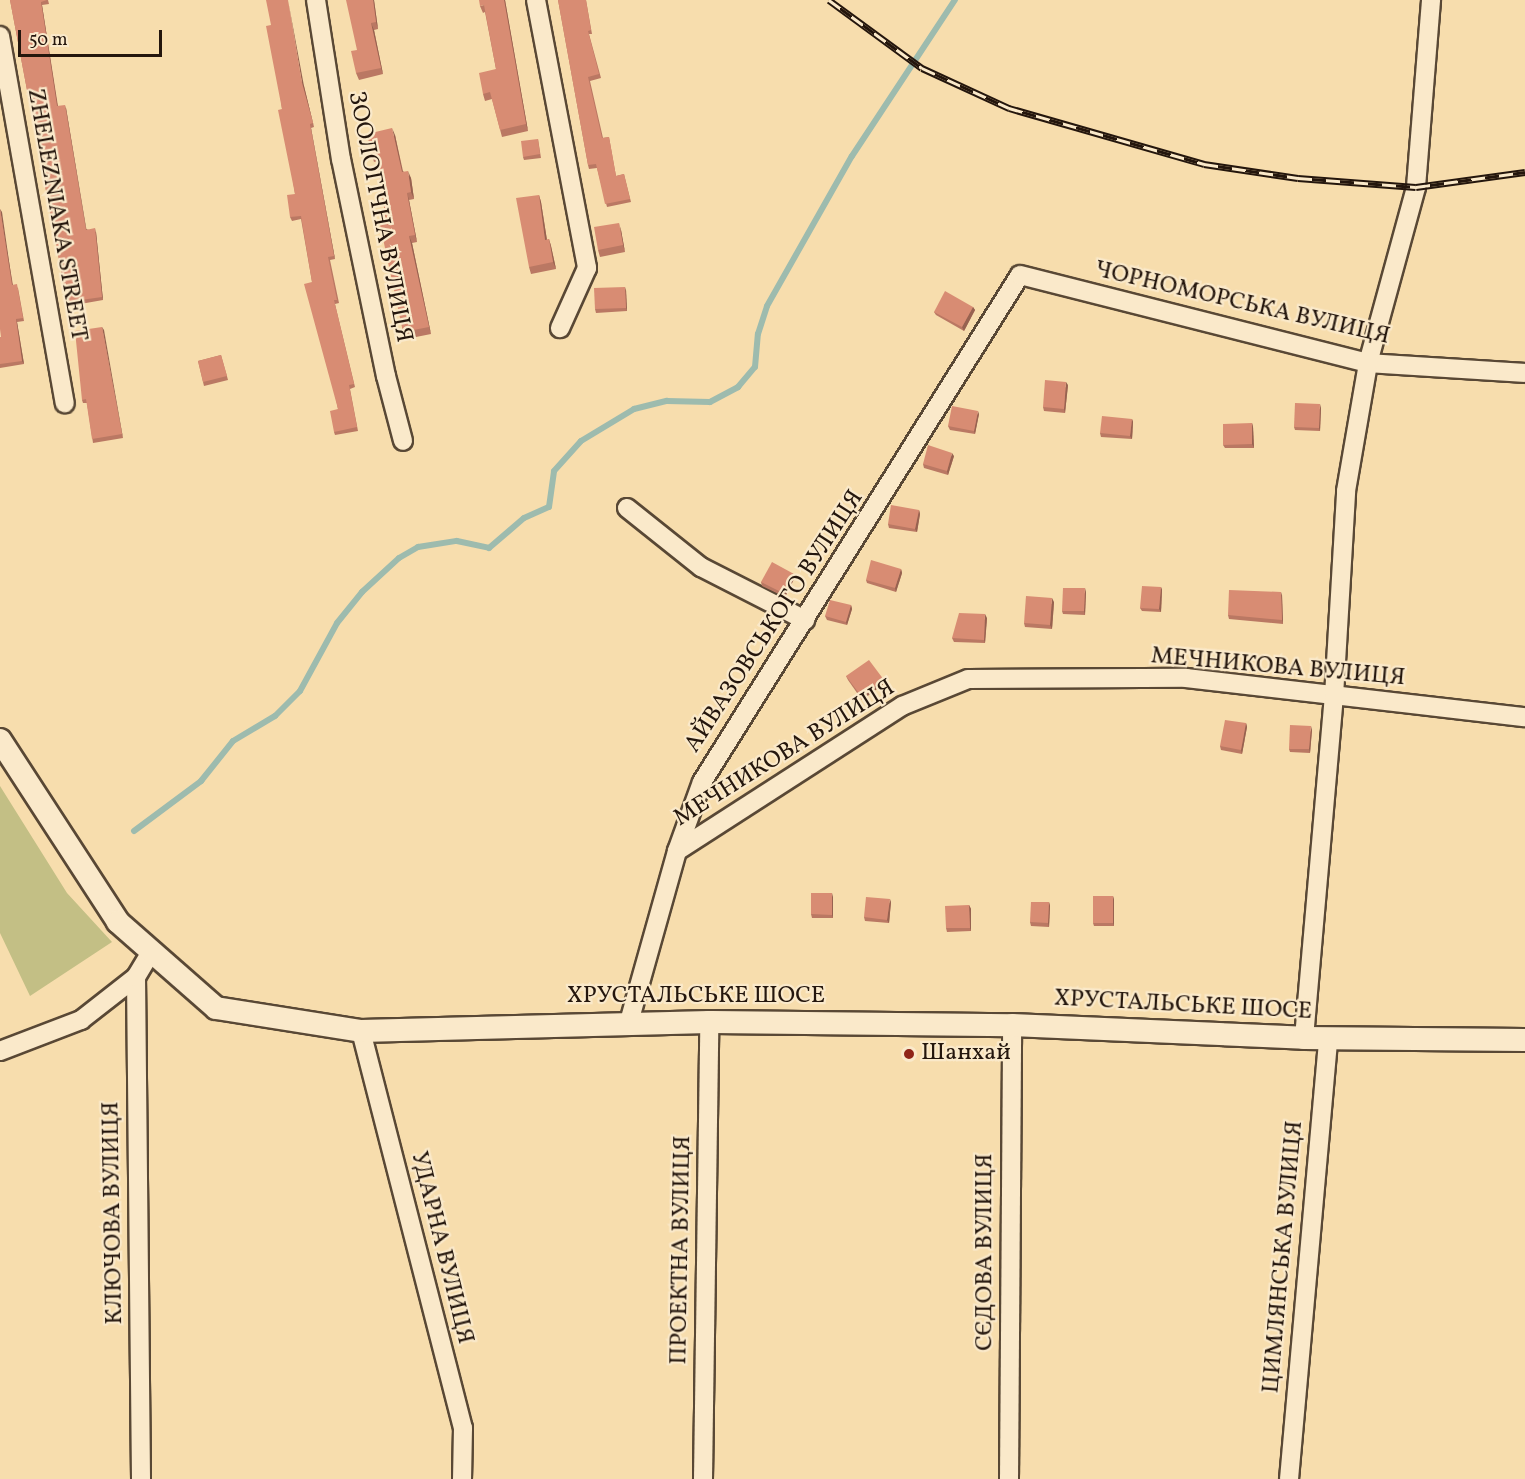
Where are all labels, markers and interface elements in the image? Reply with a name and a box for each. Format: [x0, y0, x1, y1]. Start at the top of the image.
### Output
scale bar [21, 18, 165, 56]
text: 50 m [29, 28, 68, 53]
street label: ZHELEZNIAKA STREET [20, 86, 92, 344]
street label: ЗООЛОГІЧНА ВУЛИЦЯ [341, 89, 417, 345]
street label: ЧОРНОМОРСЬКА ВУЛИЦЯ [1092, 256, 1392, 352]
street label: АЙВАЗОВСЬКОГО ВУЛИЦЯ [679, 485, 871, 759]
street label: МЕЧНИКОВА ВУЛИЦЯ [1150, 643, 1406, 693]
street label: МЕЧНИКОВА ВУЛИЦЯ [669, 674, 901, 834]
street label: ХРУСТАЛЬСЬКЕ ШОСЕ [567, 983, 825, 1011]
street label: ХРУСТАЛЬСЬКЕ ШОСЕ [1053, 985, 1313, 1027]
place label: Шанхай [921, 1040, 1011, 1068]
marker: Шанхай [902, 1047, 916, 1061]
street label: КЛЮЧОВА ВУЛИЦЯ [98, 1101, 130, 1325]
street label: ЦИМЛЯНСЬКА ВУЛИЦЯ [1258, 1119, 1310, 1395]
street label: ПРОЕКТНА ВУЛИЦЯ [666, 1135, 698, 1365]
street label: УДАРНА ВУЛИЦЯ [403, 1149, 479, 1347]
street label: СЄДОВА ВУЛИЦЯ [972, 1153, 1000, 1351]

